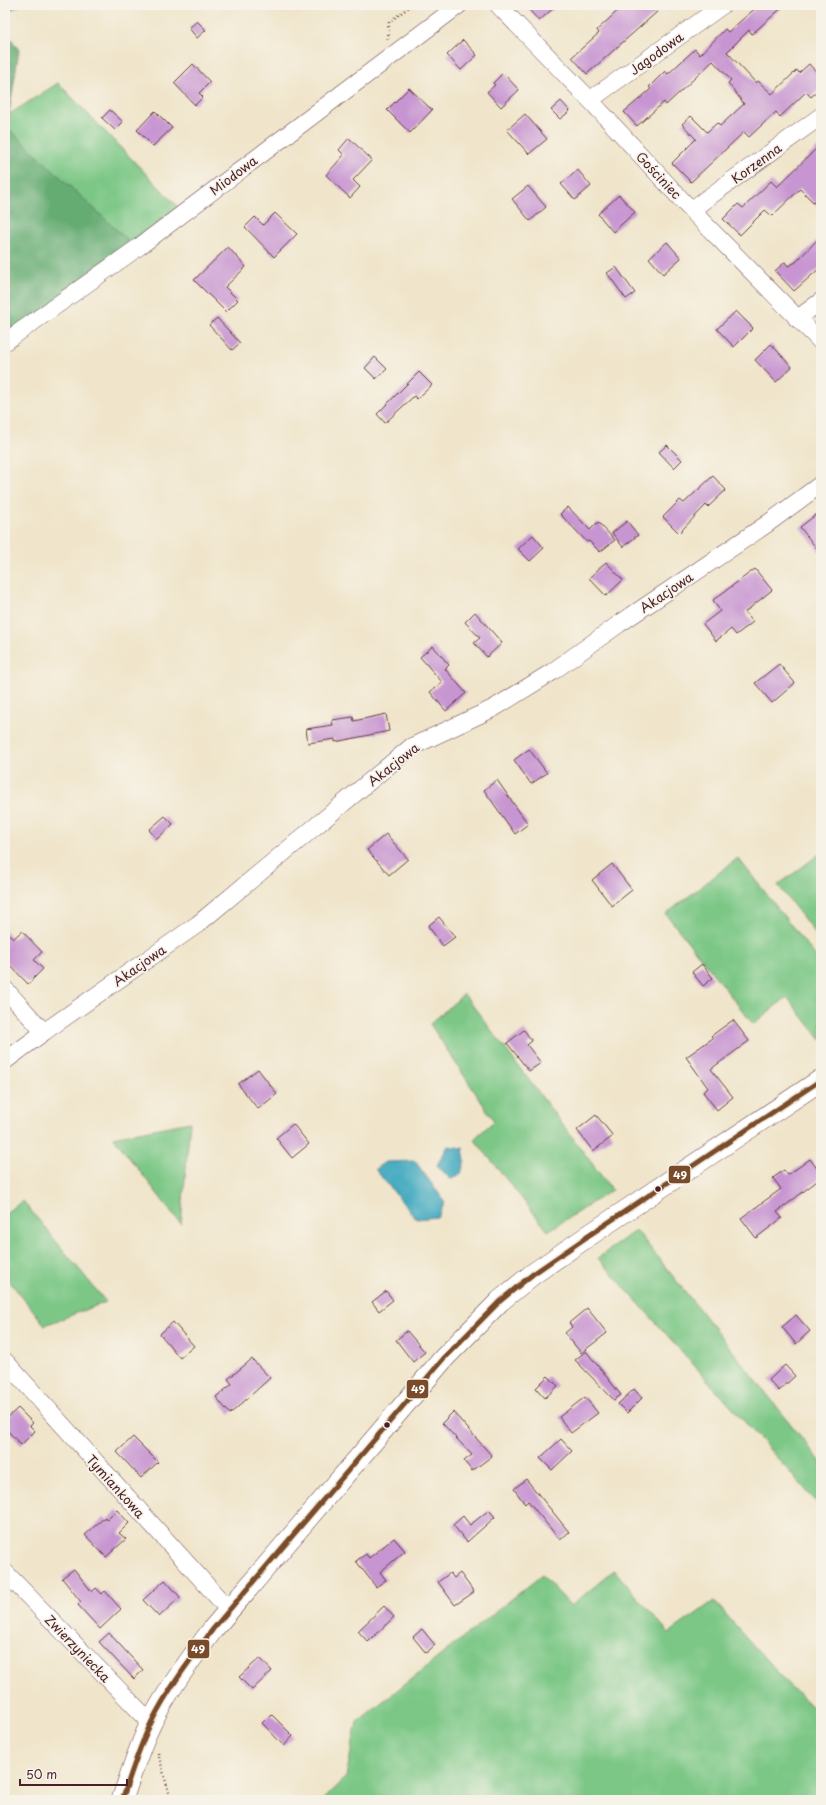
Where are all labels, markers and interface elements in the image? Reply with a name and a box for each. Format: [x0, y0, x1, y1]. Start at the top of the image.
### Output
street label: Jagodowa [625, 27, 687, 79]
street label: Korzenna [727, 138, 786, 188]
street label: Gościniec [632, 147, 686, 203]
street label: Miodowa [205, 150, 262, 199]
street label: Akacjowa [635, 567, 697, 617]
street label: Akacjowa [363, 737, 424, 790]
street label: Akacjowa [109, 939, 170, 990]
line badge: 49 [668, 1165, 691, 1184]
text: 49 [673, 1166, 687, 1183]
unlabelled marker [653, 1184, 663, 1194]
line badge: 49 [406, 1379, 429, 1399]
text: 49 [411, 1380, 425, 1397]
unlabelled marker [382, 1420, 392, 1430]
street label: Tymiankowa [82, 1450, 150, 1523]
street label: Zwierzyniecka [41, 1610, 116, 1687]
line badge: 49 [187, 1639, 210, 1659]
text: 49 [191, 1640, 205, 1657]
scale bar [20, 1761, 127, 1787]
text: 50 m [26, 1765, 57, 1783]

